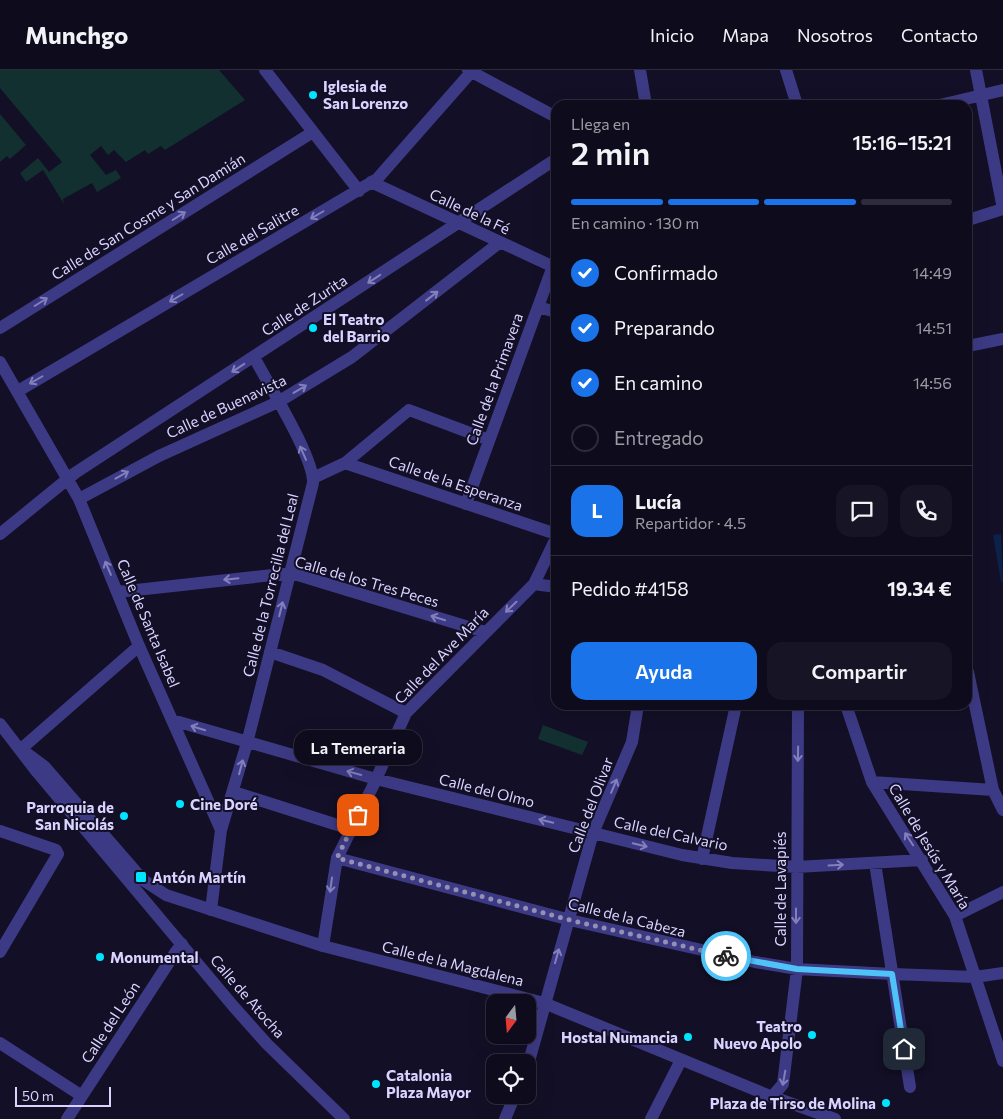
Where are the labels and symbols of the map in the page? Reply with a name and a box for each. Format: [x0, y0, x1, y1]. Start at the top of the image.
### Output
place label: Iglesia de San Lorenzo [323, 77, 408, 112]
marker: Iglesia de San Lorenzo [307, 89, 319, 101]
street label: Calle de San Cosme y San Damián [48, 149, 248, 283]
street label: Calle de la Fé [427, 185, 513, 238]
street label: Calle del Salitre [203, 200, 302, 268]
one-way arrow [172, 211, 186, 221]
one-way arrow [310, 211, 324, 221]
street label: Calle de Zurita [258, 271, 350, 339]
one-way arrow [367, 274, 381, 284]
one-way arrow [425, 290, 438, 301]
one-way arrow [170, 293, 184, 303]
one-way arrow [34, 297, 48, 307]
place label: El Teatro del Barrio [323, 310, 390, 345]
street label: Calle de la Primavera [462, 310, 526, 448]
marker: El Teatro del Barrio [307, 322, 319, 334]
one-way arrow [231, 363, 245, 373]
street label: Calle de Buenavista [163, 370, 289, 442]
one-way arrow [30, 375, 44, 385]
one-way arrow [292, 384, 306, 394]
one-way arrow [298, 446, 308, 461]
street label: Calle de la Esperanza [387, 452, 525, 514]
one-way arrow [114, 470, 129, 479]
street label: Calle de la Torrecilla del Leal [238, 491, 302, 679]
street label: Calle de los Tres Peces [293, 552, 441, 610]
street label: Calle de Santa Isabel [114, 556, 184, 690]
one-way arrow [103, 561, 112, 576]
one-way arrow [223, 574, 239, 584]
one-way arrow [505, 601, 517, 613]
one-way arrow [277, 602, 287, 618]
street label: Calle del Ave María [390, 603, 492, 707]
one-way arrow [431, 613, 447, 623]
one-way arrow [190, 723, 206, 733]
callout: La Temeraria [294, 730, 422, 765]
one-way arrow [793, 745, 803, 761]
street label: Calle del Olivar [563, 755, 617, 855]
one-way arrow [236, 759, 246, 775]
one-way arrow [347, 768, 363, 777]
street label: Calle del Olmo [437, 769, 537, 811]
one-way arrow [609, 779, 619, 794]
street label: Calle de Jesús y María [885, 780, 975, 912]
pin [337, 794, 379, 836]
place label: Cine Doré [190, 795, 258, 813]
place label: Parroquia de San Nicolás [26, 798, 114, 833]
marker: Cine Doré [174, 798, 186, 810]
marker: Parroquia de San Nicolás [118, 810, 130, 822]
street label: Calle del Calvario [612, 812, 730, 854]
one-way arrow [538, 816, 554, 826]
street label: Calle de Lavapiés [771, 831, 789, 947]
one-way arrow [903, 833, 913, 847]
one-way arrow [632, 841, 648, 850]
one-way arrow [827, 860, 843, 869]
place label: Antón Martín [152, 868, 246, 886]
marker: Antón Martín [134, 870, 148, 884]
one-way arrow [326, 877, 336, 893]
street label: Calle de la Cabeza [566, 894, 688, 940]
one-way arrow [791, 908, 801, 924]
courier [701, 931, 751, 981]
street label: Calle de la Magdalena [380, 937, 526, 989]
place label: Monumental [110, 948, 199, 966]
one-way arrow [553, 949, 563, 965]
marker: Monumental [94, 951, 106, 963]
street label: Calle de Atocha [207, 951, 289, 1041]
street label: Calle del León [77, 978, 143, 1066]
north arrow [486, 994, 536, 1044]
place label: Teatro Nuevo Apolo [713, 1017, 802, 1052]
place label: Hostal Numancia [561, 1028, 678, 1046]
pin [883, 1028, 925, 1070]
marker: Teatro Nuevo Apolo [806, 1029, 818, 1041]
marker: Hostal Numancia [682, 1031, 694, 1043]
place label: Catalonia Plaza Mayor [386, 1066, 471, 1101]
one-way arrow [778, 1069, 788, 1085]
marker: Catalonia Plaza Mayor [370, 1078, 382, 1090]
scale bar [15, 1084, 111, 1107]
place label: Plaza de Tirso de Molina [710, 1094, 876, 1112]
marker: Plaza de Tirso de Molina [880, 1097, 892, 1109]

